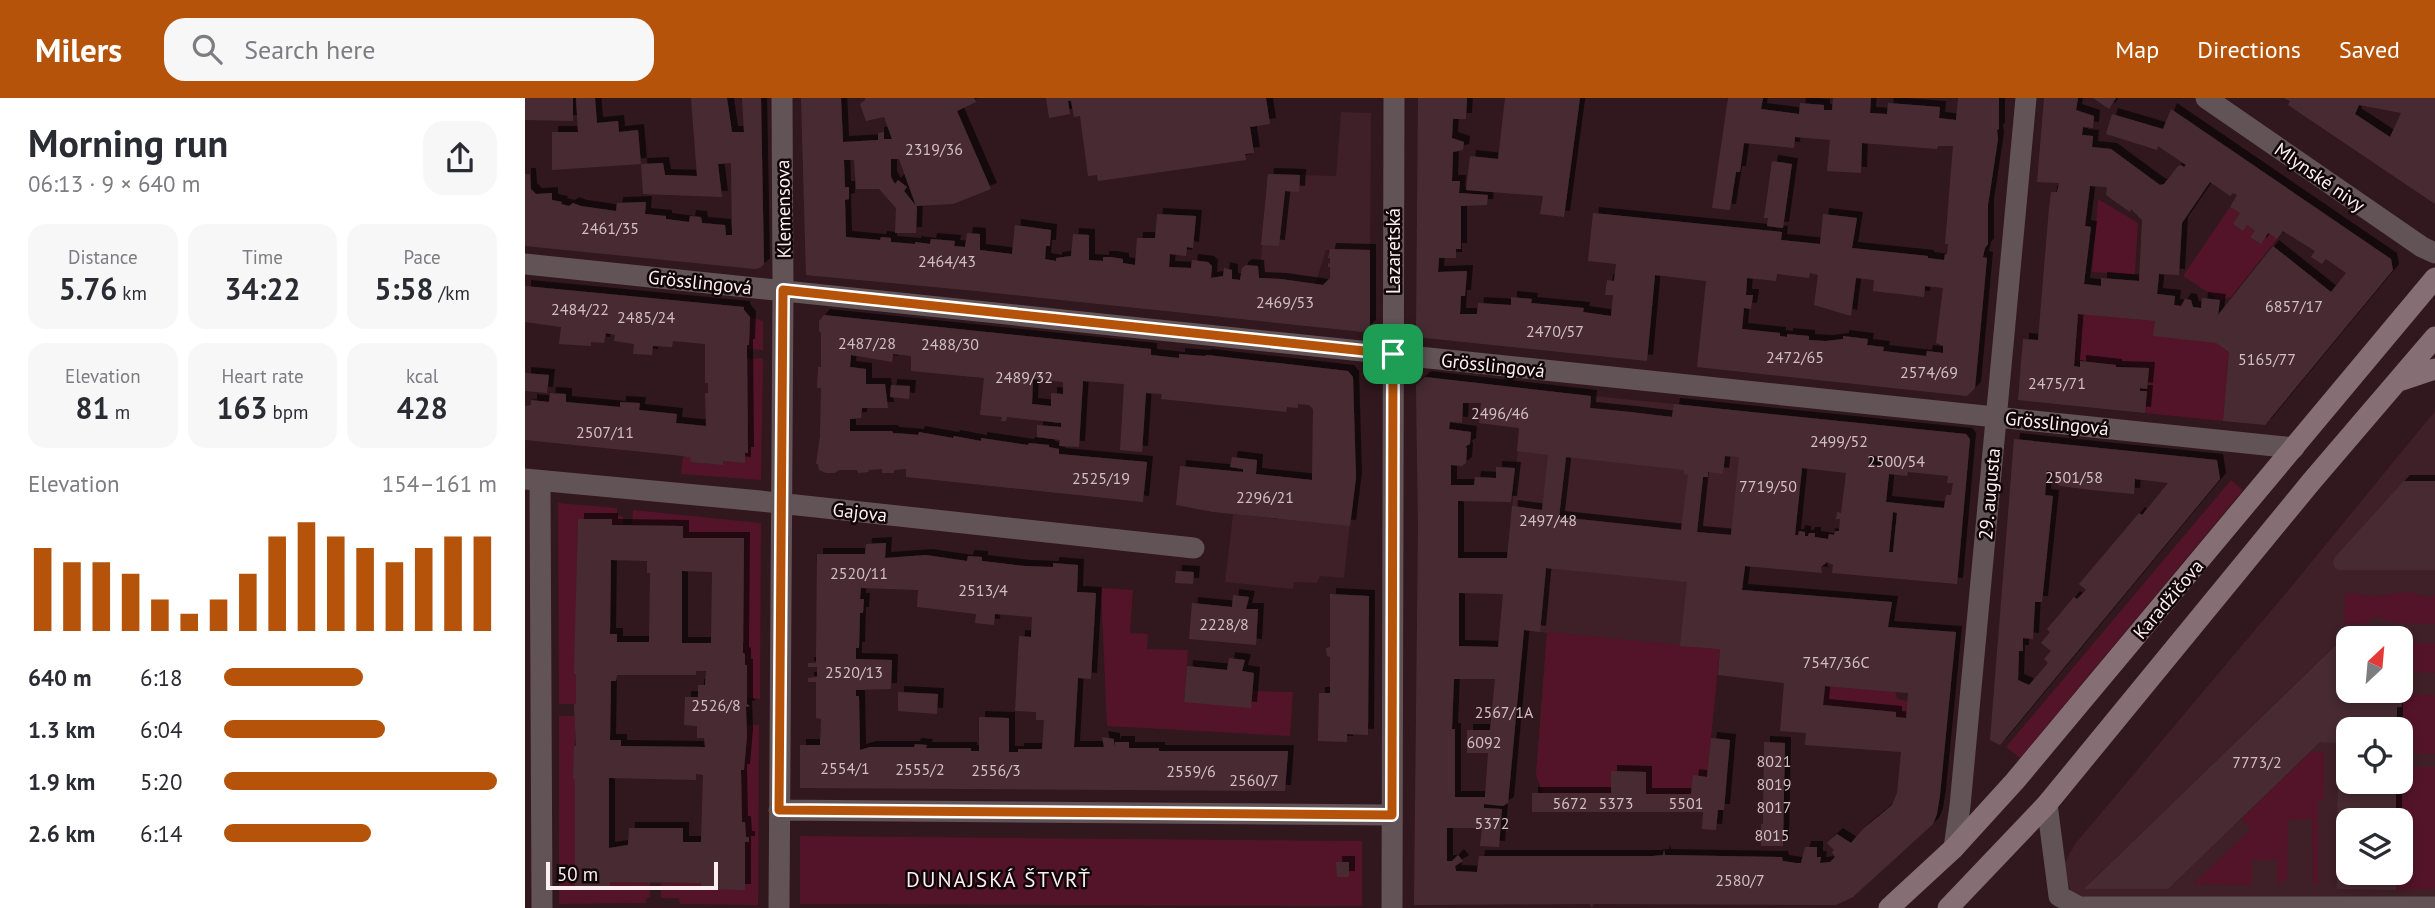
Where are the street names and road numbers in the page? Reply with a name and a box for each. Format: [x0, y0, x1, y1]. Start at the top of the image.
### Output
street label: Mlynské nivy [2270, 137, 2370, 217]
street label: Klemensova [770, 159, 796, 259]
street label: Lazaretská [1381, 208, 1405, 294]
street label: Grösslingová [647, 265, 753, 299]
street label: Grösslingová [1440, 348, 1546, 382]
street label: Grösslingová [2004, 406, 2110, 440]
street label: 29. augusta [1973, 447, 2005, 541]
street label: Gajova [832, 497, 888, 527]
street label: Karadžičova [2128, 554, 2208, 644]

